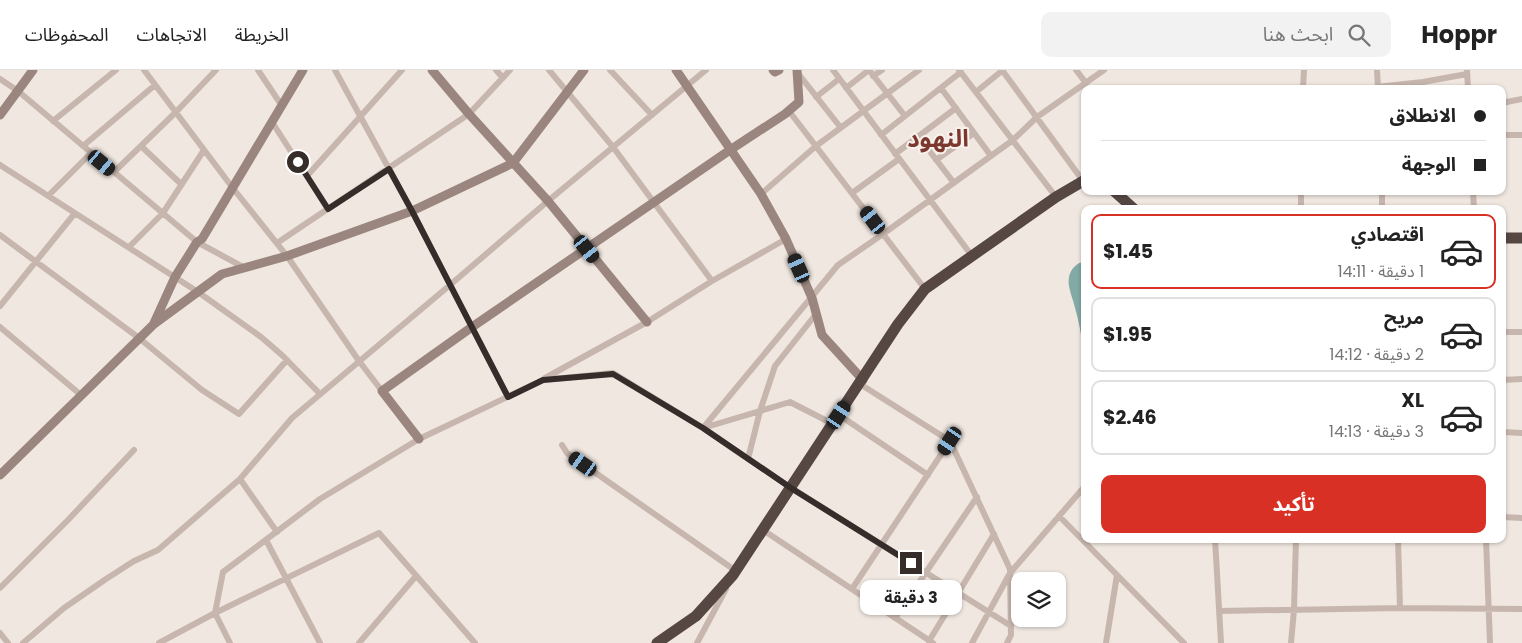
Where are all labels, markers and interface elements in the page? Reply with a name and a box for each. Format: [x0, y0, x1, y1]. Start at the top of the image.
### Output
search box [1041, 12, 1391, 57]
text: Hoppr [1421, 18, 1497, 51]
text: ابحث هنا [1263, 21, 1333, 48]
icon: search [1345, 21, 1373, 49]
text: المحفوظات [25, 22, 109, 47]
text: الاتجاهات [137, 22, 207, 47]
text: الخريطة [235, 22, 289, 47]
text: الانطلاق [1390, 102, 1456, 129]
district label: النهود [907, 122, 969, 155]
car [85, 148, 118, 178]
route start [287, 151, 309, 173]
text: الوجهة [1402, 151, 1456, 178]
car [857, 204, 888, 236]
text: اقتصادي [1351, 221, 1424, 248]
icon: car [1439, 229, 1484, 274]
car [571, 233, 602, 265]
text: $1.45 [1103, 238, 1153, 265]
car [786, 251, 811, 285]
text: 1 دقيقة · 14:11 [1337, 260, 1424, 283]
text: مريح [1384, 304, 1424, 331]
icon: car [1439, 312, 1484, 357]
text: $1.95 [1103, 321, 1152, 348]
text: 2 دقيقة · 14:12 [1329, 343, 1424, 366]
text: XL [1401, 387, 1424, 414]
icon: car [1439, 395, 1484, 440]
car [824, 398, 853, 432]
text: $2.46 [1103, 404, 1157, 431]
text: 3 دقيقة · 14:13 [1329, 420, 1424, 443]
car [935, 424, 964, 458]
car [566, 449, 599, 479]
button: تأكيد [1101, 475, 1486, 533]
route end [900, 552, 922, 574]
map controls [1011, 572, 1066, 627]
button: layers [1011, 572, 1066, 627]
callout: 3 دقيقة [860, 580, 962, 616]
text: 3 دقيقة [884, 586, 938, 609]

